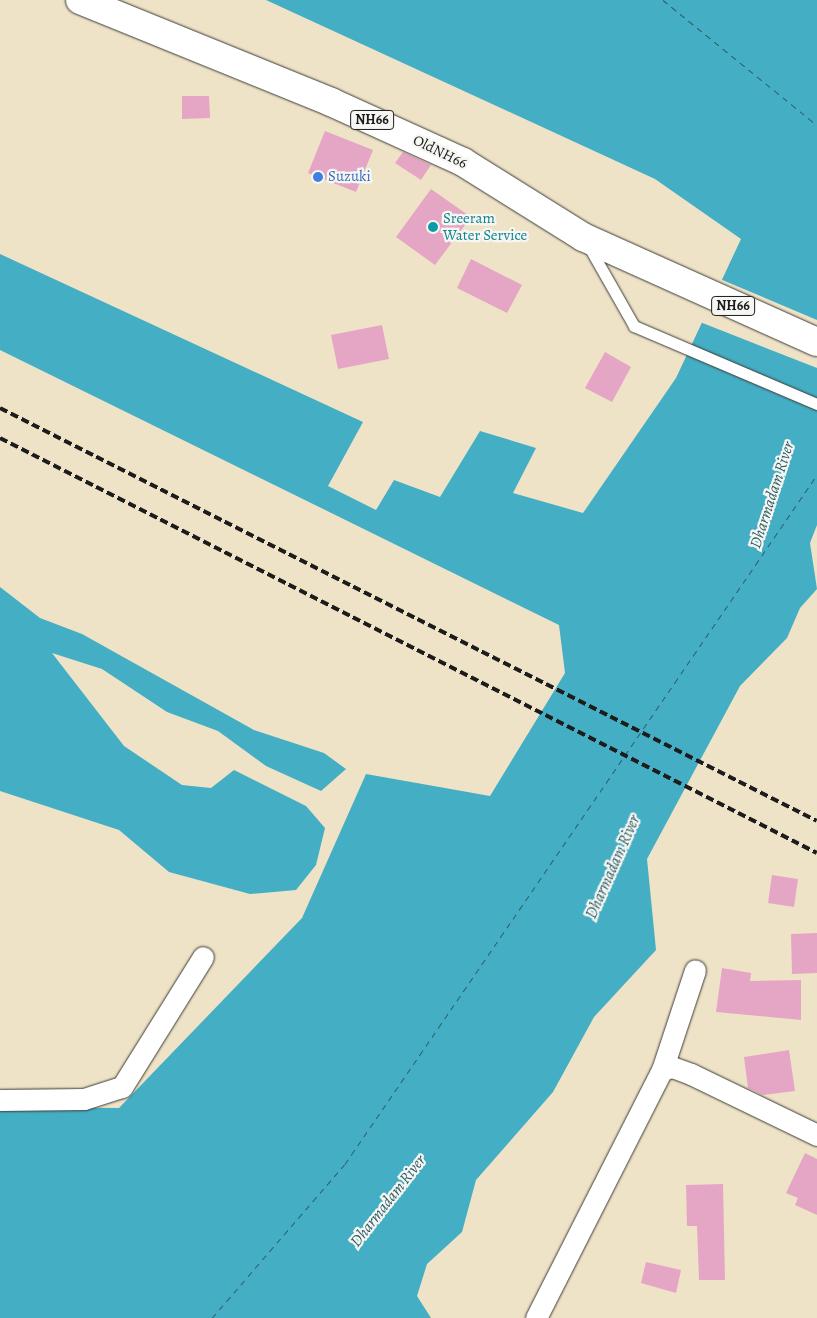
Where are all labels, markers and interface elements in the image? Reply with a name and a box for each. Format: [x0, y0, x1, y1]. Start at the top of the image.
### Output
road number: NH66 [350, 108, 394, 132]
street label: OldNH66 [410, 131, 470, 173]
place label: Suzuki [328, 168, 371, 186]
marker: Suzuki [312, 171, 324, 183]
place label: Sreeram Water Service [443, 209, 527, 244]
marker: Sreeram Water Service [427, 221, 439, 233]
road number: NH66 [710, 294, 756, 318]
water label: Dharmadam River [746, 439, 798, 551]
water label: Dharmadam River [582, 812, 644, 922]
water label: Dharmadam River [346, 1151, 430, 1251]

